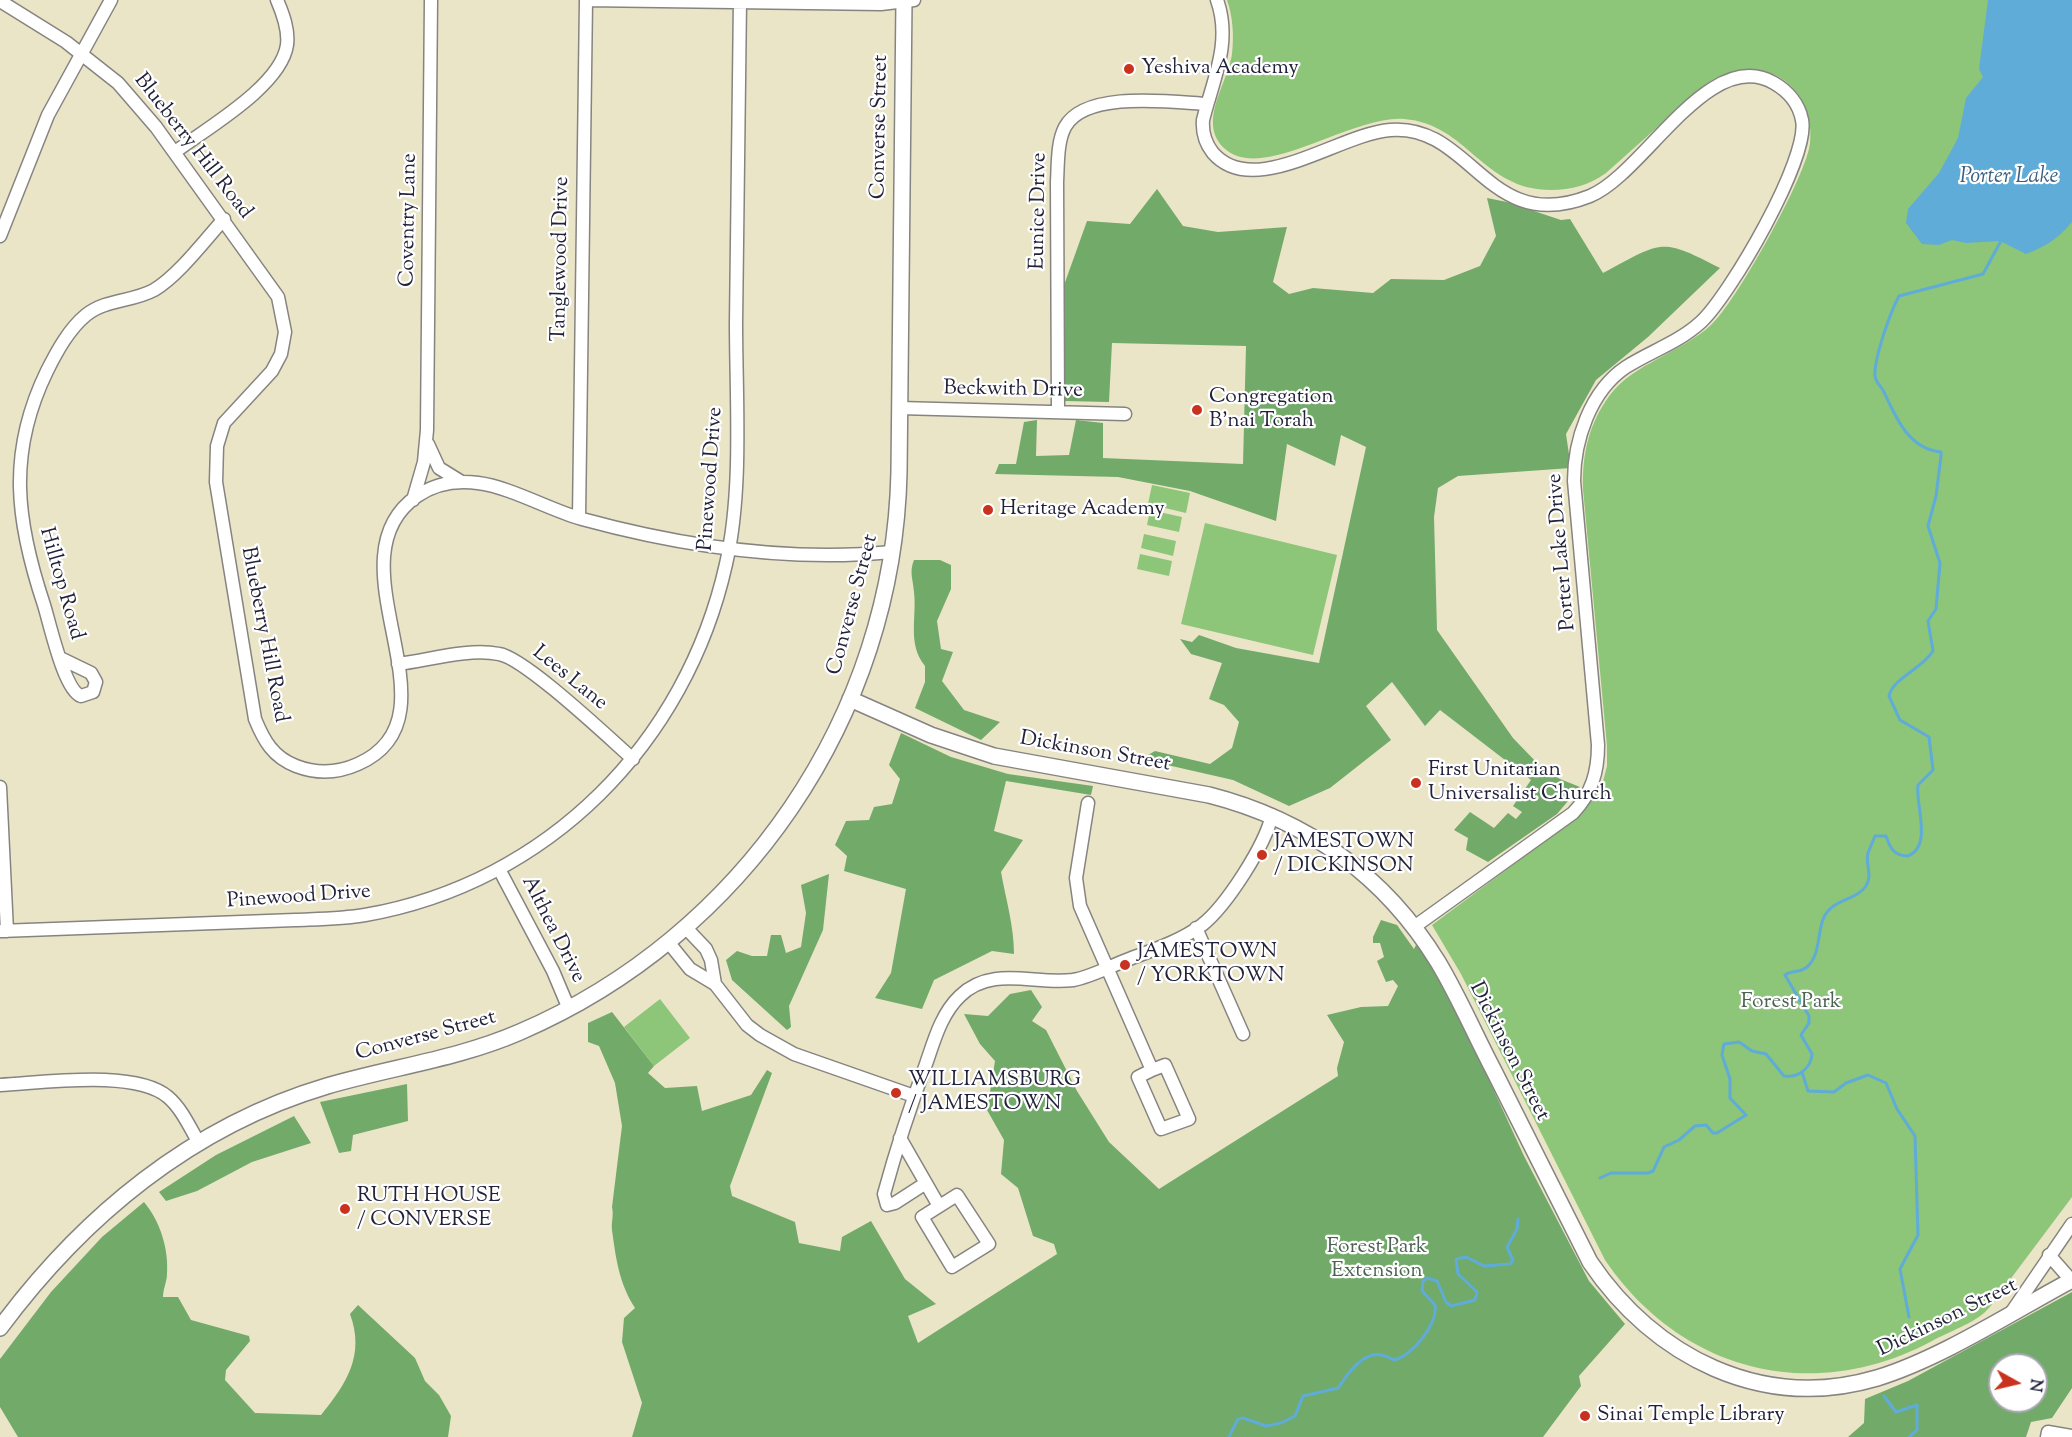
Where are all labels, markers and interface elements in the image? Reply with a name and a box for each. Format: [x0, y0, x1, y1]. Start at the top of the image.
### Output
street label: Converse Street [867, 55, 895, 199]
place label: Yeshiva Academy [1141, 56, 1299, 82]
marker: Yeshiva Academy [1122, 62, 1136, 76]
street label: Blueberry Hill Road [127, 69, 257, 225]
street label: Eunice Drive [1026, 152, 1054, 270]
street label: Coventry Lane [396, 153, 424, 287]
water label: Porter Lake [1960, 165, 2058, 191]
street label: Tanglewood Drive [548, 176, 576, 342]
street label: Beckwith Drive [943, 377, 1083, 405]
place label: Congregation B'nai Torah [1209, 385, 1334, 435]
marker: Congregation B'nai Torah [1190, 403, 1204, 417]
street label: Pinewood Drive [694, 406, 730, 552]
street label: Porter Lake Drive [1544, 472, 1582, 632]
place label: Heritage Academy [1000, 497, 1165, 523]
marker: Heritage Academy [981, 503, 995, 517]
street label: Hilltop Road [32, 525, 88, 643]
street label: Converse Street [823, 532, 885, 678]
street label: Blueberry Hill Road [234, 545, 292, 725]
street label: Lees Lane [526, 641, 612, 717]
street label: Dickinson Street [1018, 727, 1172, 779]
place label: First Unitarian Universalist Church [1428, 758, 1612, 808]
marker: First Unitarian Universalist Church [1409, 776, 1423, 790]
place label: JAMESTOWN / DICKINSON [1274, 830, 1414, 880]
marker: JAMESTOWN / DICKINSON [1255, 848, 1269, 862]
street label: Althea Drive [514, 872, 590, 988]
street label: Pinewood Drive [226, 880, 372, 916]
place label: JAMESTOWN / YORKTOWN [1137, 940, 1285, 990]
marker: JAMESTOWN / YORKTOWN [1118, 958, 1132, 972]
street label: Dickinson Street [1462, 978, 1554, 1126]
park label: Forest Park [1741, 990, 1841, 1016]
street label: Converse Street [353, 1006, 499, 1068]
place label: WILLIAMSBURG / JAMESTOWN [908, 1068, 1081, 1118]
marker: WILLIAMSBURG / JAMESTOWN [889, 1086, 903, 1100]
place label: RUTH HOUSE / CONVERSE [357, 1184, 501, 1234]
marker: RUTH HOUSE / CONVERSE [338, 1202, 352, 1216]
park label: Forest Park Extension [1327, 1235, 1427, 1285]
street label: Dickinson Street [1874, 1274, 2022, 1364]
north arrow [1988, 1353, 2048, 1413]
text: N [2022, 1377, 2047, 1393]
place label: Sinai Temple Library [1597, 1403, 1785, 1429]
marker: Sinai Temple Library [1578, 1409, 1592, 1423]

